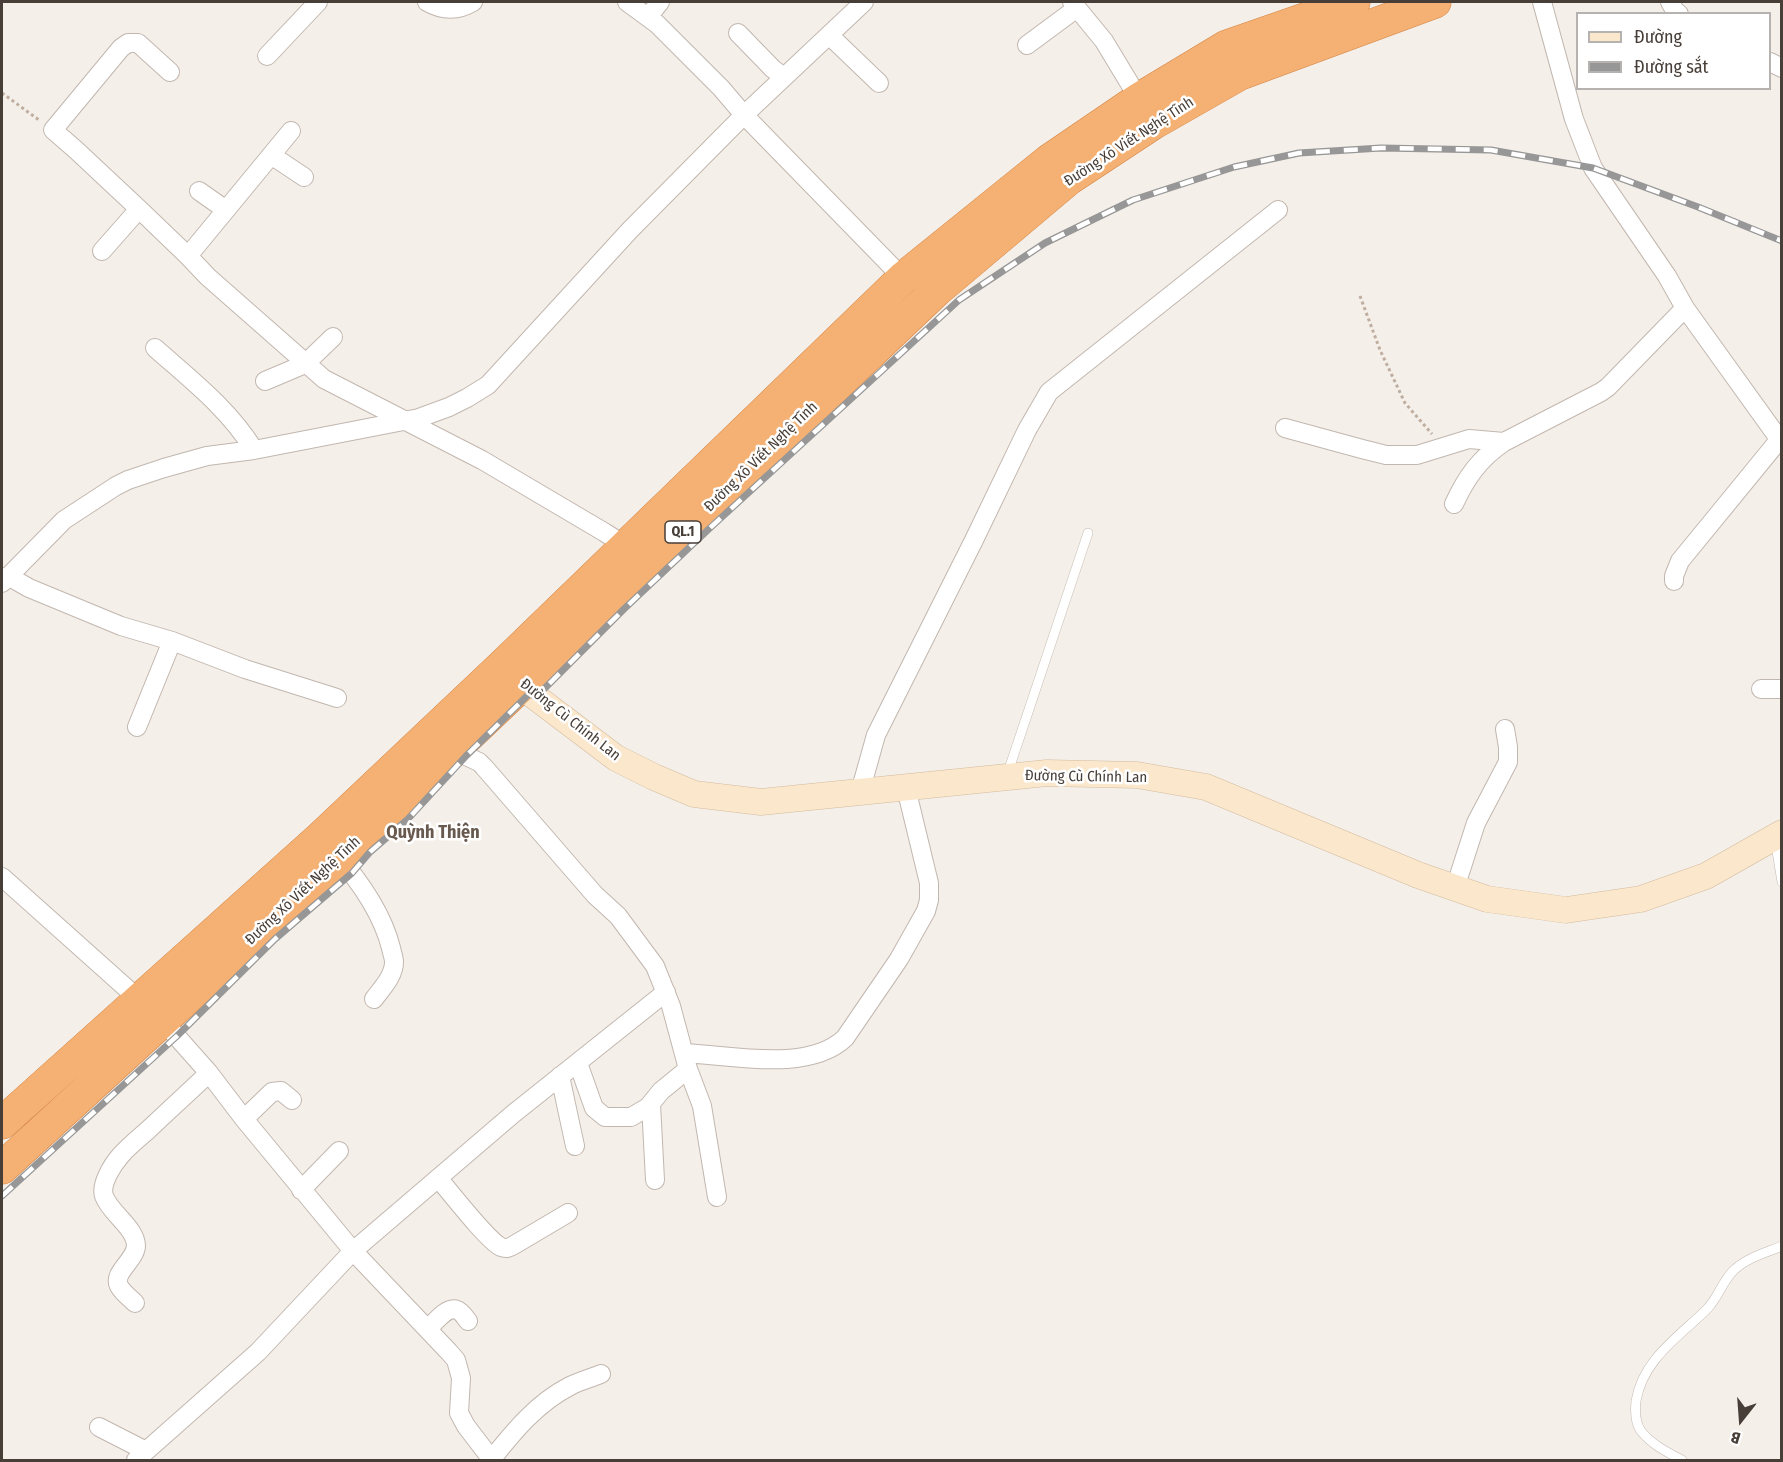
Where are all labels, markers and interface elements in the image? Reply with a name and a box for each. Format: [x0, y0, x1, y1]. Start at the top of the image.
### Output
legend [1576, 12, 1771, 90]
text: Đường [1634, 26, 1682, 48]
text: Đường sắt [1634, 56, 1708, 78]
street label: Đường Xô Viết Nghệ Tĩnh [1061, 93, 1197, 191]
street label: Đường Xô Viết Nghệ Tĩnh [701, 398, 821, 516]
road number: QL.1 [665, 521, 701, 543]
street label: Đường Cù Chính Lan [516, 675, 624, 765]
street label: Đường Cù Chính Lan [1025, 767, 1147, 787]
district label: Quỳnh Thiện [386, 822, 480, 844]
street label: Đường Xô Viết Nghệ Tĩnh [242, 833, 364, 949]
north arrow [1711, 1390, 1771, 1450]
text: B [1729, 1427, 1743, 1448]

